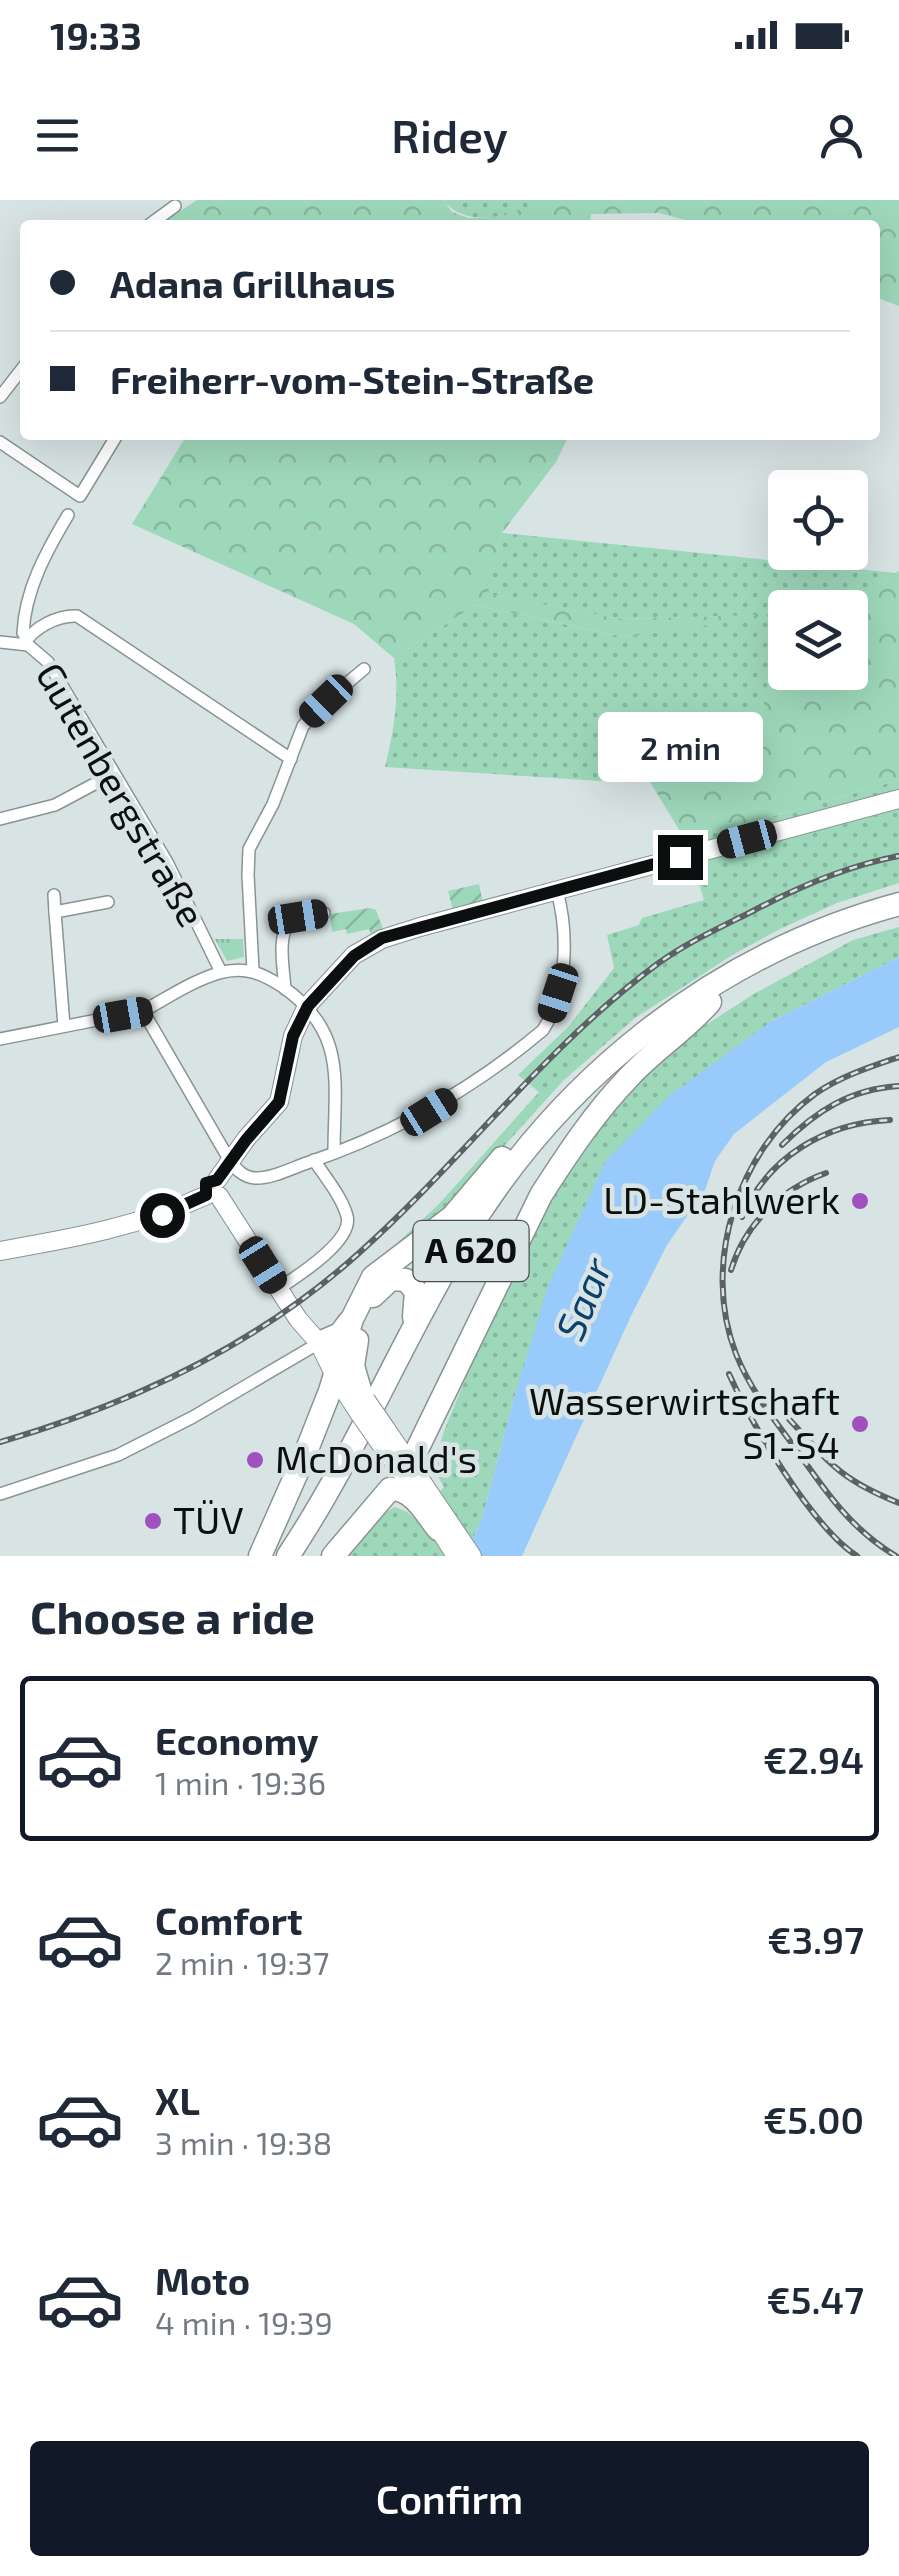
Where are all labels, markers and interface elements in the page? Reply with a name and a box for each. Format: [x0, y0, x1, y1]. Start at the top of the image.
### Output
text: 19:33 [50, 12, 142, 58]
icon: menu [30, 108, 85, 163]
text: Ridey [391, 108, 508, 162]
icon: person [814, 108, 869, 163]
text: Adana Grillhaus [110, 260, 395, 306]
text: Freiherr-vom-Stein-Straße [110, 356, 594, 402]
map controls [768, 470, 868, 690]
button: locate [768, 470, 868, 570]
button: layers [768, 590, 868, 690]
street label: Gutenbergstraße [28, 654, 216, 934]
car [294, 669, 358, 733]
callout: 2 min [598, 712, 762, 782]
text: 2 min [640, 728, 721, 766]
car [714, 817, 780, 861]
route end [658, 835, 703, 880]
car [266, 897, 330, 937]
car [534, 960, 582, 1026]
car [91, 995, 155, 1035]
car [396, 1083, 462, 1141]
place label: LD-Stahlwerk [603, 1176, 840, 1222]
marker: LD-Stahlwerk [849, 1190, 871, 1212]
route start [140, 1193, 185, 1238]
road number: A 620 [414, 1221, 528, 1281]
car [234, 1232, 292, 1298]
water label: Saar [544, 1249, 621, 1346]
place label: Wasserwirtschaft S1-S4 [529, 1377, 840, 1467]
marker: Wasserwirtschaft S1-S4 [849, 1413, 871, 1435]
place label: McDonald's [275, 1435, 477, 1481]
marker: McDonald's [244, 1449, 266, 1471]
place label: TÜV [173, 1496, 244, 1542]
marker: TÜV [142, 1510, 164, 1532]
text: Choose a ride [30, 1589, 315, 1643]
icon: car [35, 1714, 125, 1804]
text: Economy [155, 1717, 319, 1763]
text: €2.94 [763, 1736, 864, 1782]
text: 1 min · 19:36 [155, 1763, 326, 1801]
icon: car [35, 1894, 125, 1984]
text: Comfort [155, 1897, 303, 1943]
text: €3.97 [767, 1916, 864, 1962]
text: 2 min · 19:37 [155, 1943, 329, 1981]
icon: car [35, 2074, 125, 2164]
text: XL [155, 2077, 200, 2123]
text: €5.00 [763, 2096, 864, 2142]
text: 3 min · 19:38 [155, 2123, 332, 2161]
icon: car [35, 2254, 125, 2344]
text: Moto [155, 2257, 250, 2303]
text: €5.47 [767, 2276, 864, 2322]
text: 4 min · 19:39 [155, 2303, 333, 2341]
button: Confirm [30, 2441, 869, 2556]

